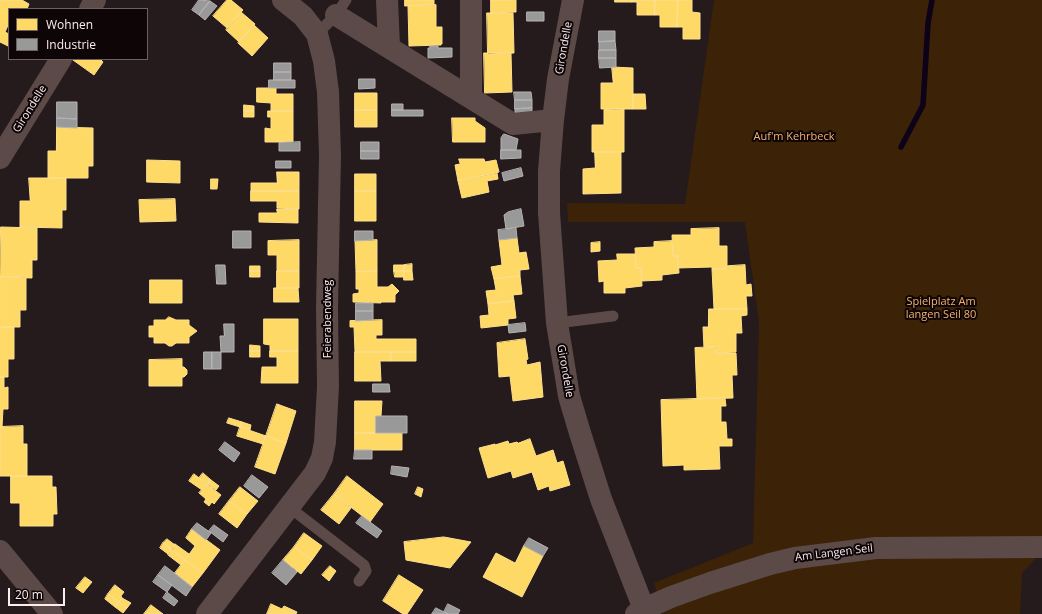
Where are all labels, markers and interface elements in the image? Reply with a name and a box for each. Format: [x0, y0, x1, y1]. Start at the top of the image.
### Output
legend [8, 8, 148, 60]
text: Wohnen [46, 16, 93, 33]
street label: Girondelle [553, 21, 575, 75]
text: Industrie [46, 36, 96, 53]
street label: Girondelle [10, 83, 50, 135]
park label: Auf'm Kehrbeck [754, 130, 834, 144]
street label: Feierabendweg [321, 280, 335, 358]
park label: Spielplatz Am langen Seil 80 [906, 295, 976, 321]
street label: Girondelle [554, 344, 576, 398]
street label: Am Langen Seil [794, 542, 874, 564]
scale bar [10, 580, 67, 606]
text: 20 m [15, 586, 43, 603]

